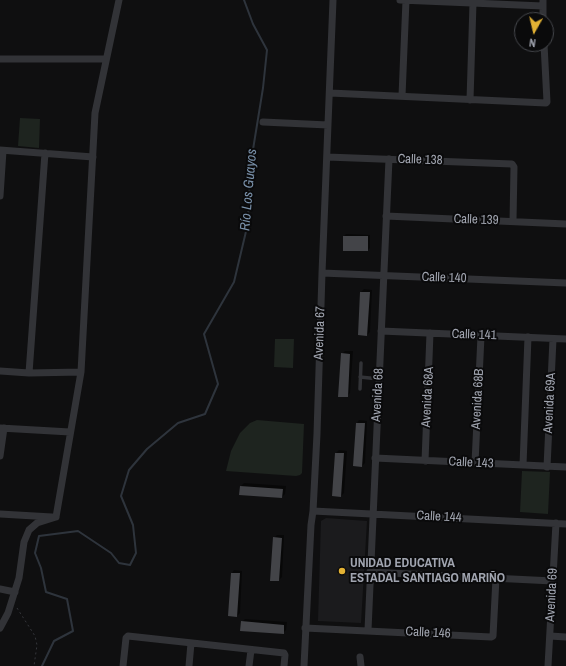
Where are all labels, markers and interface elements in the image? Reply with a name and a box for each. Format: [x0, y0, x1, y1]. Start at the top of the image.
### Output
north arrow [514, 12, 554, 52]
text: N [528, 36, 537, 50]
water label: Río Los Guayos [237, 148, 261, 232]
street label: Calle 138 [397, 151, 443, 169]
street label: Calle 139 [453, 211, 499, 229]
street label: Calle 140 [421, 269, 467, 287]
street label: Avenida 67 [311, 306, 329, 360]
street label: Calle 141 [451, 326, 497, 344]
street label: Avenida 68A [419, 366, 437, 428]
street label: Avenida 68 [369, 368, 387, 422]
street label: Avenida 68B [469, 368, 487, 430]
street label: Avenida 69A [541, 372, 559, 434]
street label: Calle 143 [448, 454, 494, 472]
street label: Calle 144 [416, 508, 462, 526]
place label: UNIDAD EDUCATIVA ESTADAL SANTIAGO MARIÑO [350, 556, 505, 587]
marker: UNIDAD EDUCATIVA ESTADAL SANTIAGO MARIÑO [337, 566, 347, 576]
street label: Avenida 69 [543, 568, 561, 622]
street label: Calle 146 [405, 624, 451, 642]

